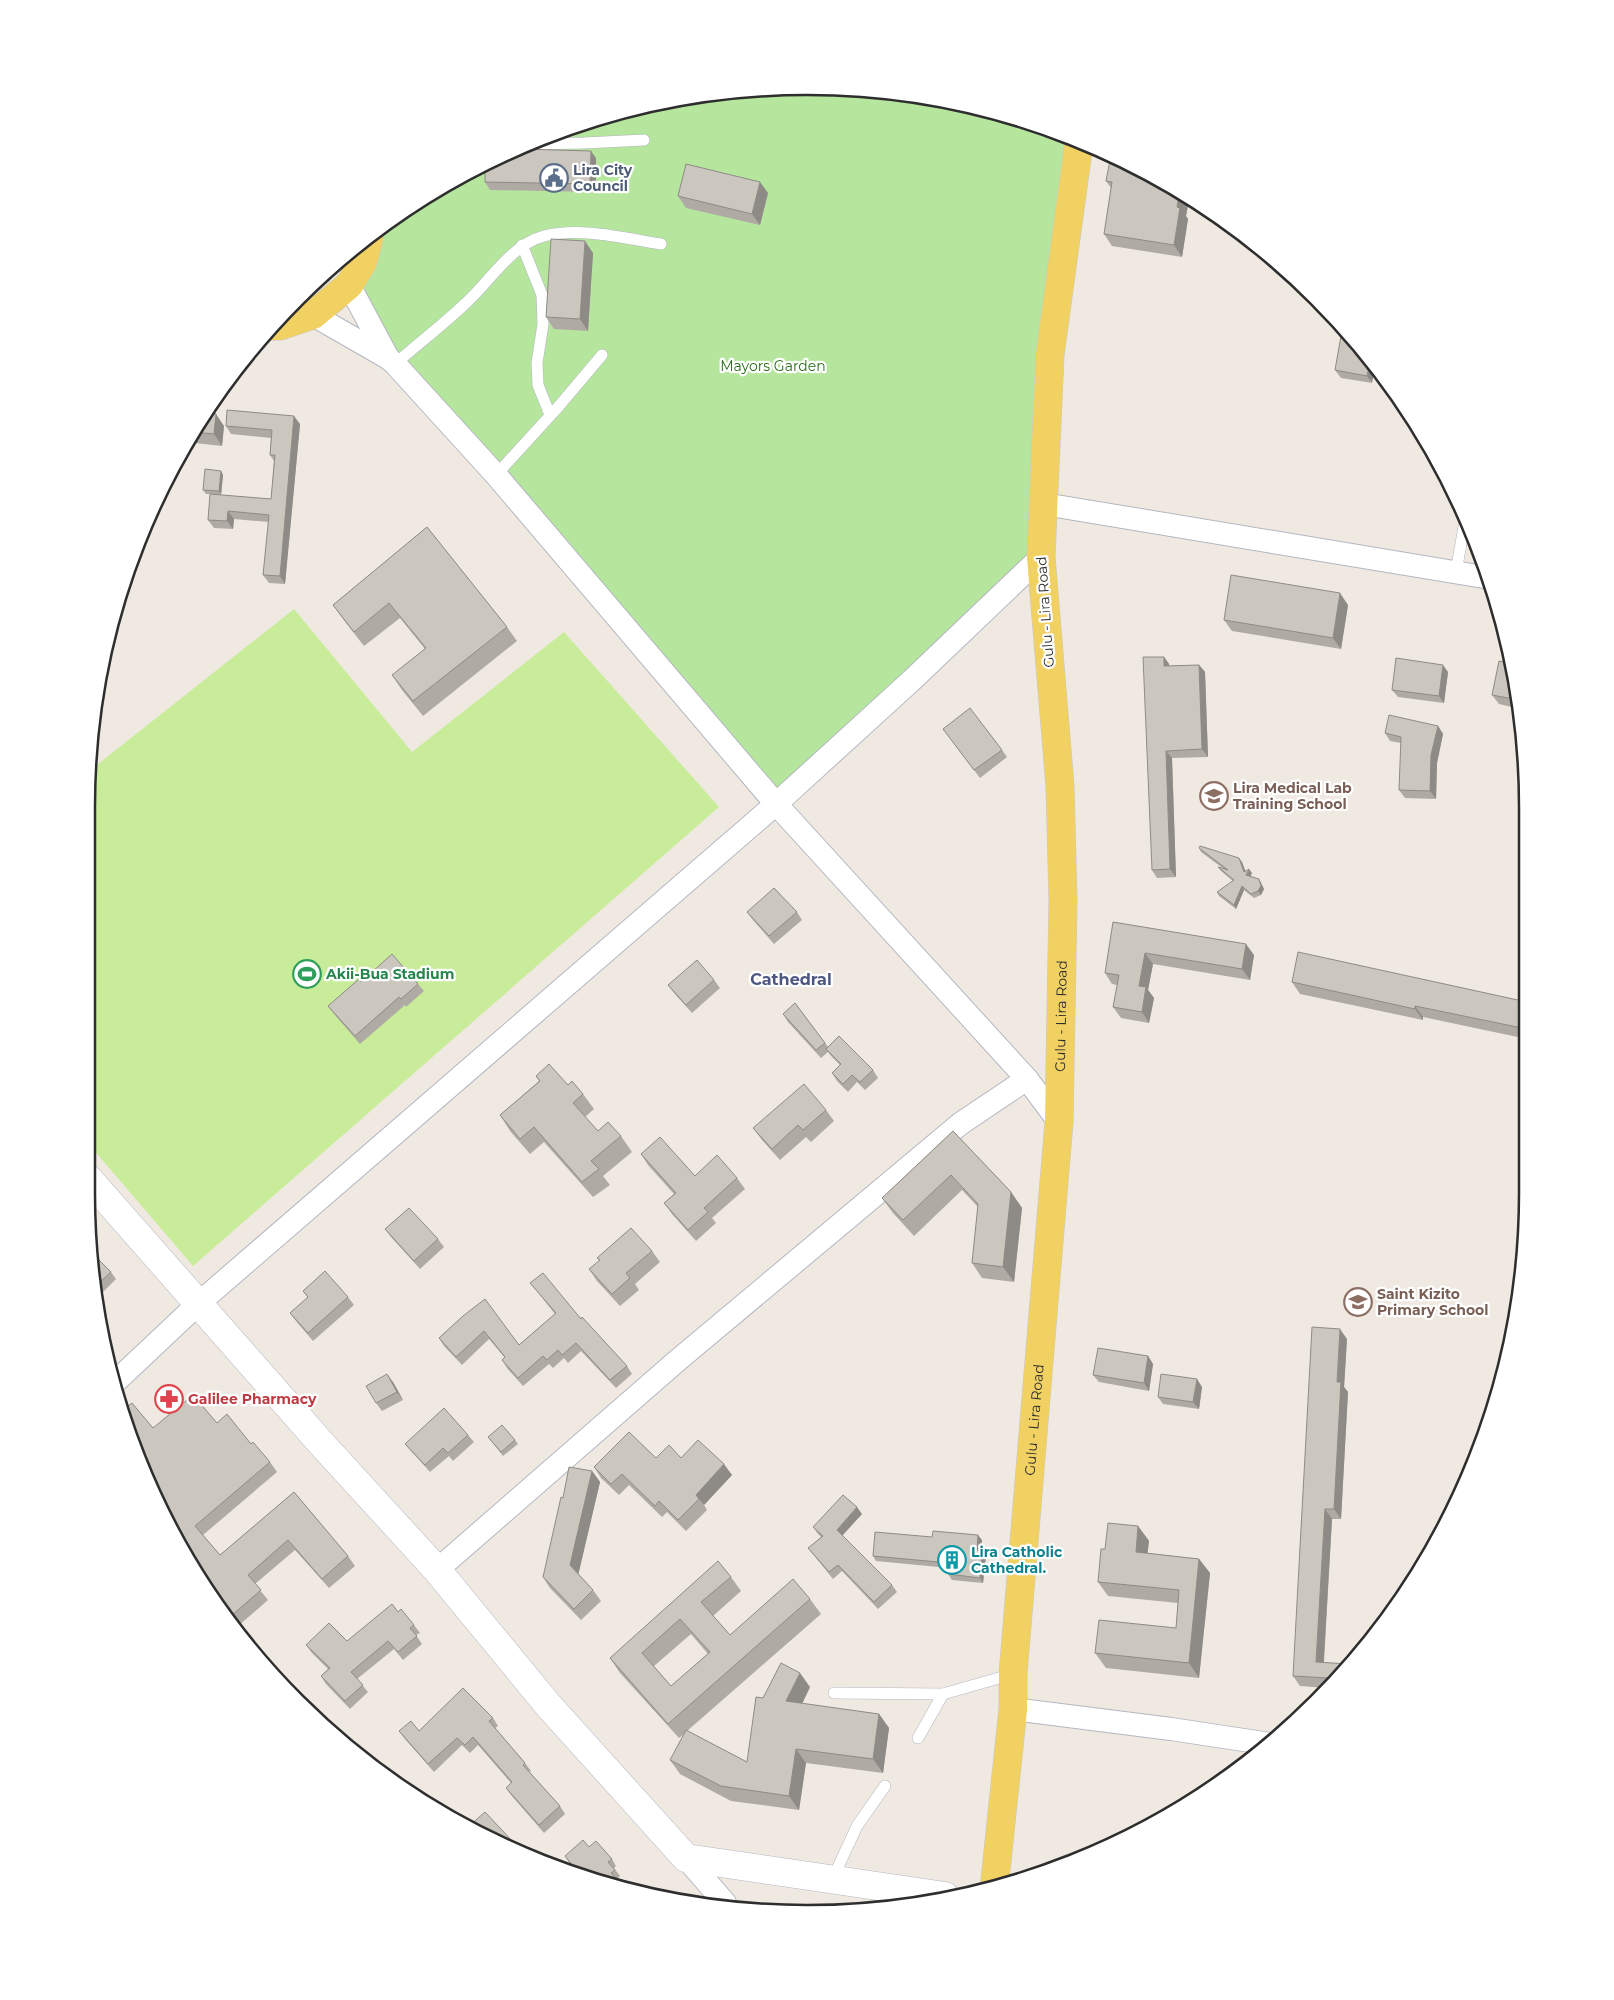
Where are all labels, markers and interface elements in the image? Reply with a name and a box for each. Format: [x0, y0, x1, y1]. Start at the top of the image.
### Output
place label: Lira City Council [573, 161, 633, 195]
public building icon: Lira City Council [539, 163, 569, 193]
park label: Mayors Garden [720, 357, 826, 375]
street label: Gulu - Lira Road [1032, 556, 1058, 668]
place label: Lira Medical Lab Training School [1233, 779, 1352, 813]
school or university icon: Lira Medical Lab Training School [1199, 781, 1229, 811]
sports icon: Akii-Bua Stadium [292, 959, 322, 989]
street label: Gulu - Lira Road [1051, 960, 1071, 1072]
place label: Akii-Bua Stadium [325, 965, 454, 983]
district label: Cathedral [750, 970, 832, 989]
place label: Saint Kizito Primary School [1377, 1285, 1488, 1319]
school or university icon: Saint Kizito Primary School [1343, 1287, 1373, 1317]
street label: Gulu - Lira Road [1021, 1363, 1048, 1476]
pharmacy icon: Galilee Pharmacy [154, 1384, 184, 1414]
place label: Galilee Pharmacy [188, 1390, 317, 1408]
place label: Lira Catholic Cathedral. [971, 1543, 1063, 1577]
building icon: Lira Catholic Cathedral. [937, 1545, 967, 1575]

